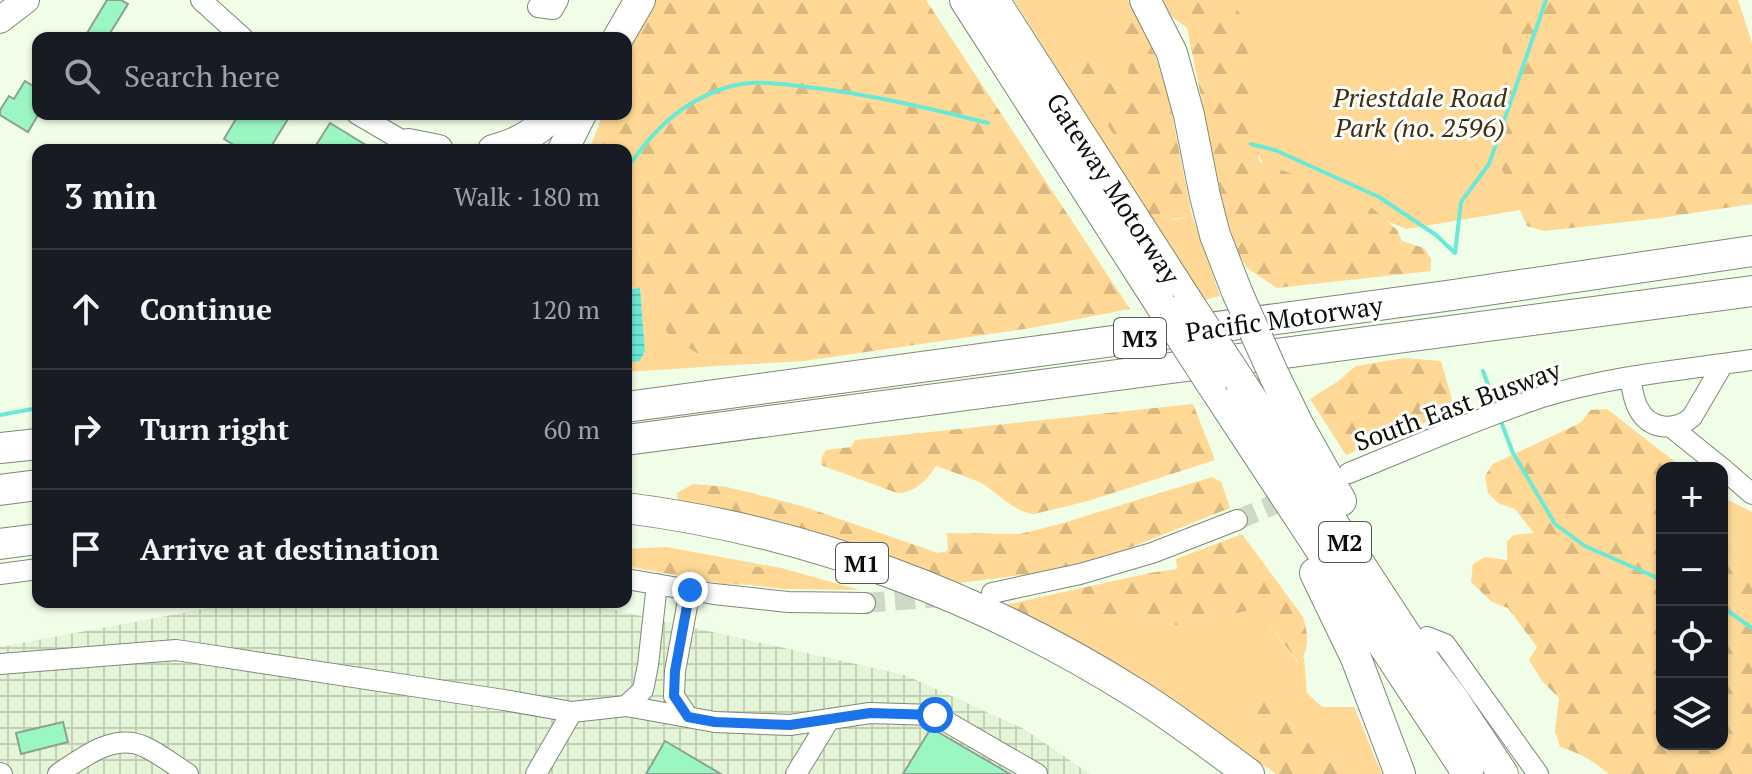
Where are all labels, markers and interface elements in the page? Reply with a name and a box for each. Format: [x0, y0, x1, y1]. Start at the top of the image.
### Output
search box [32, 32, 632, 120]
icon: search [60, 54, 104, 98]
text: Search here [124, 56, 280, 96]
park label: Priestdale Road Park (no. 2596) [1332, 80, 1508, 144]
street label: Gateway Motorway [1039, 86, 1189, 291]
text: 3 min [64, 174, 157, 219]
text: Walk · 180 m [454, 179, 600, 213]
icon: ahead [64, 287, 108, 331]
street label: Pacific Motorway [1183, 287, 1386, 349]
text: Continue [140, 289, 272, 329]
text: 120 m [530, 292, 600, 326]
road number: M3 [1114, 318, 1166, 358]
street label: South East Busway [1349, 352, 1566, 458]
icon: right [64, 407, 108, 451]
text: Turn right [140, 409, 289, 449]
text: 60 m [544, 412, 600, 446]
map controls [1656, 462, 1728, 750]
button: + [1656, 462, 1728, 534]
road number: M2 [1319, 522, 1371, 562]
icon: arrive [64, 527, 108, 571]
text: Arrive at destination [140, 529, 439, 569]
button: − [1656, 534, 1728, 606]
road number: M1 [836, 543, 888, 583]
route end [672, 572, 708, 608]
button: locate [1656, 606, 1728, 678]
button: layers [1656, 678, 1728, 750]
route start [917, 697, 953, 733]

